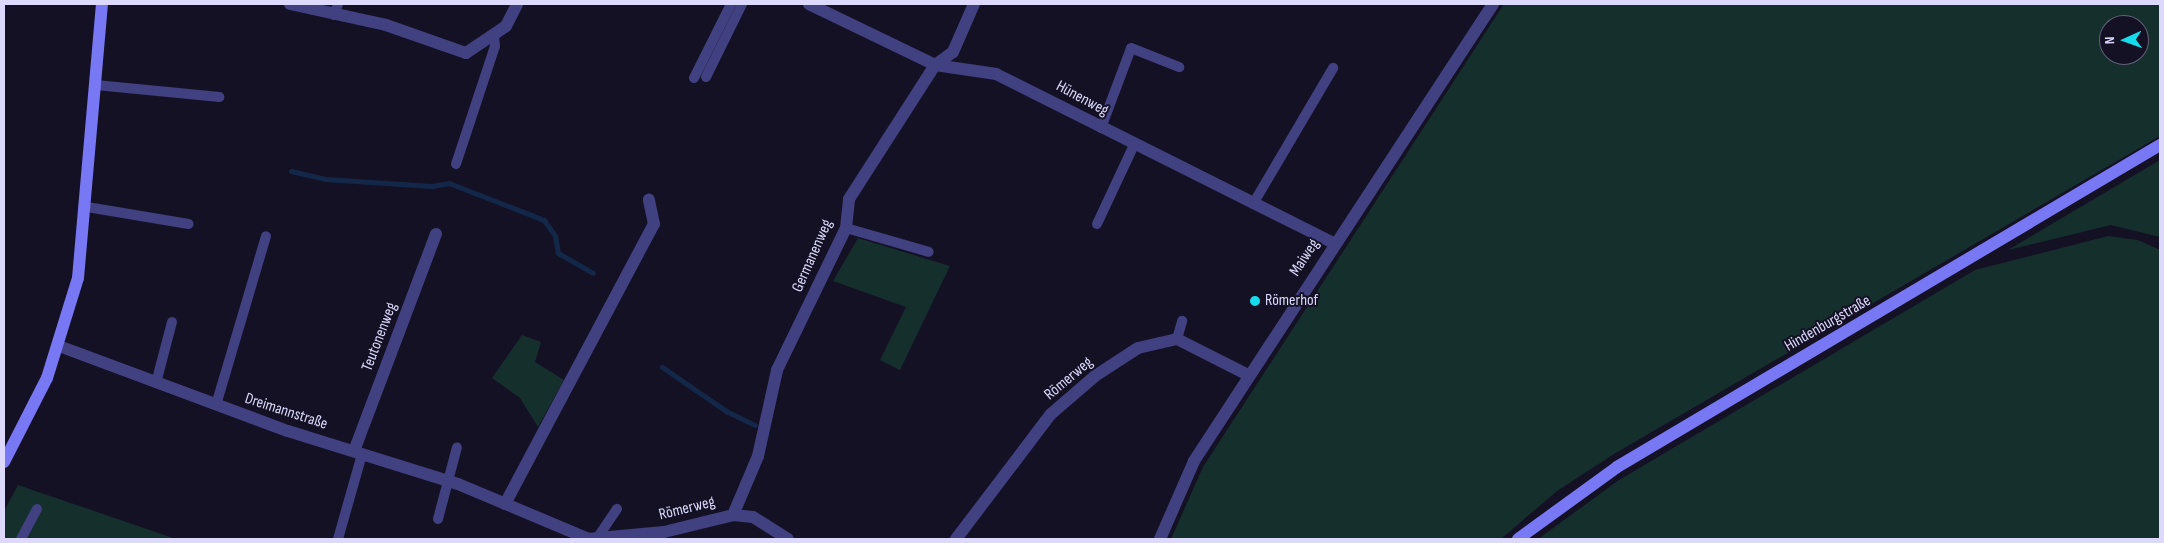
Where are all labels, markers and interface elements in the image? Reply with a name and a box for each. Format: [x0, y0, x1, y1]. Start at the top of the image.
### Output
north arrow [2099, 15, 2149, 65]
text: N [2101, 36, 2118, 45]
street label: Hünenweg [1052, 77, 1112, 121]
street label: Germanenweg [789, 217, 837, 295]
street label: Maiweg [1286, 236, 1324, 280]
place label: Römerhof [1265, 291, 1318, 311]
street label: Hindenburgstraße [1782, 292, 1874, 356]
marker: Römerhof [1249, 295, 1261, 307]
street label: Teutonenweg [358, 300, 402, 374]
street label: Römerweg [1041, 353, 1097, 405]
street label: Dreimannstraße [242, 390, 330, 434]
street label: Römerweg [657, 493, 717, 525]

